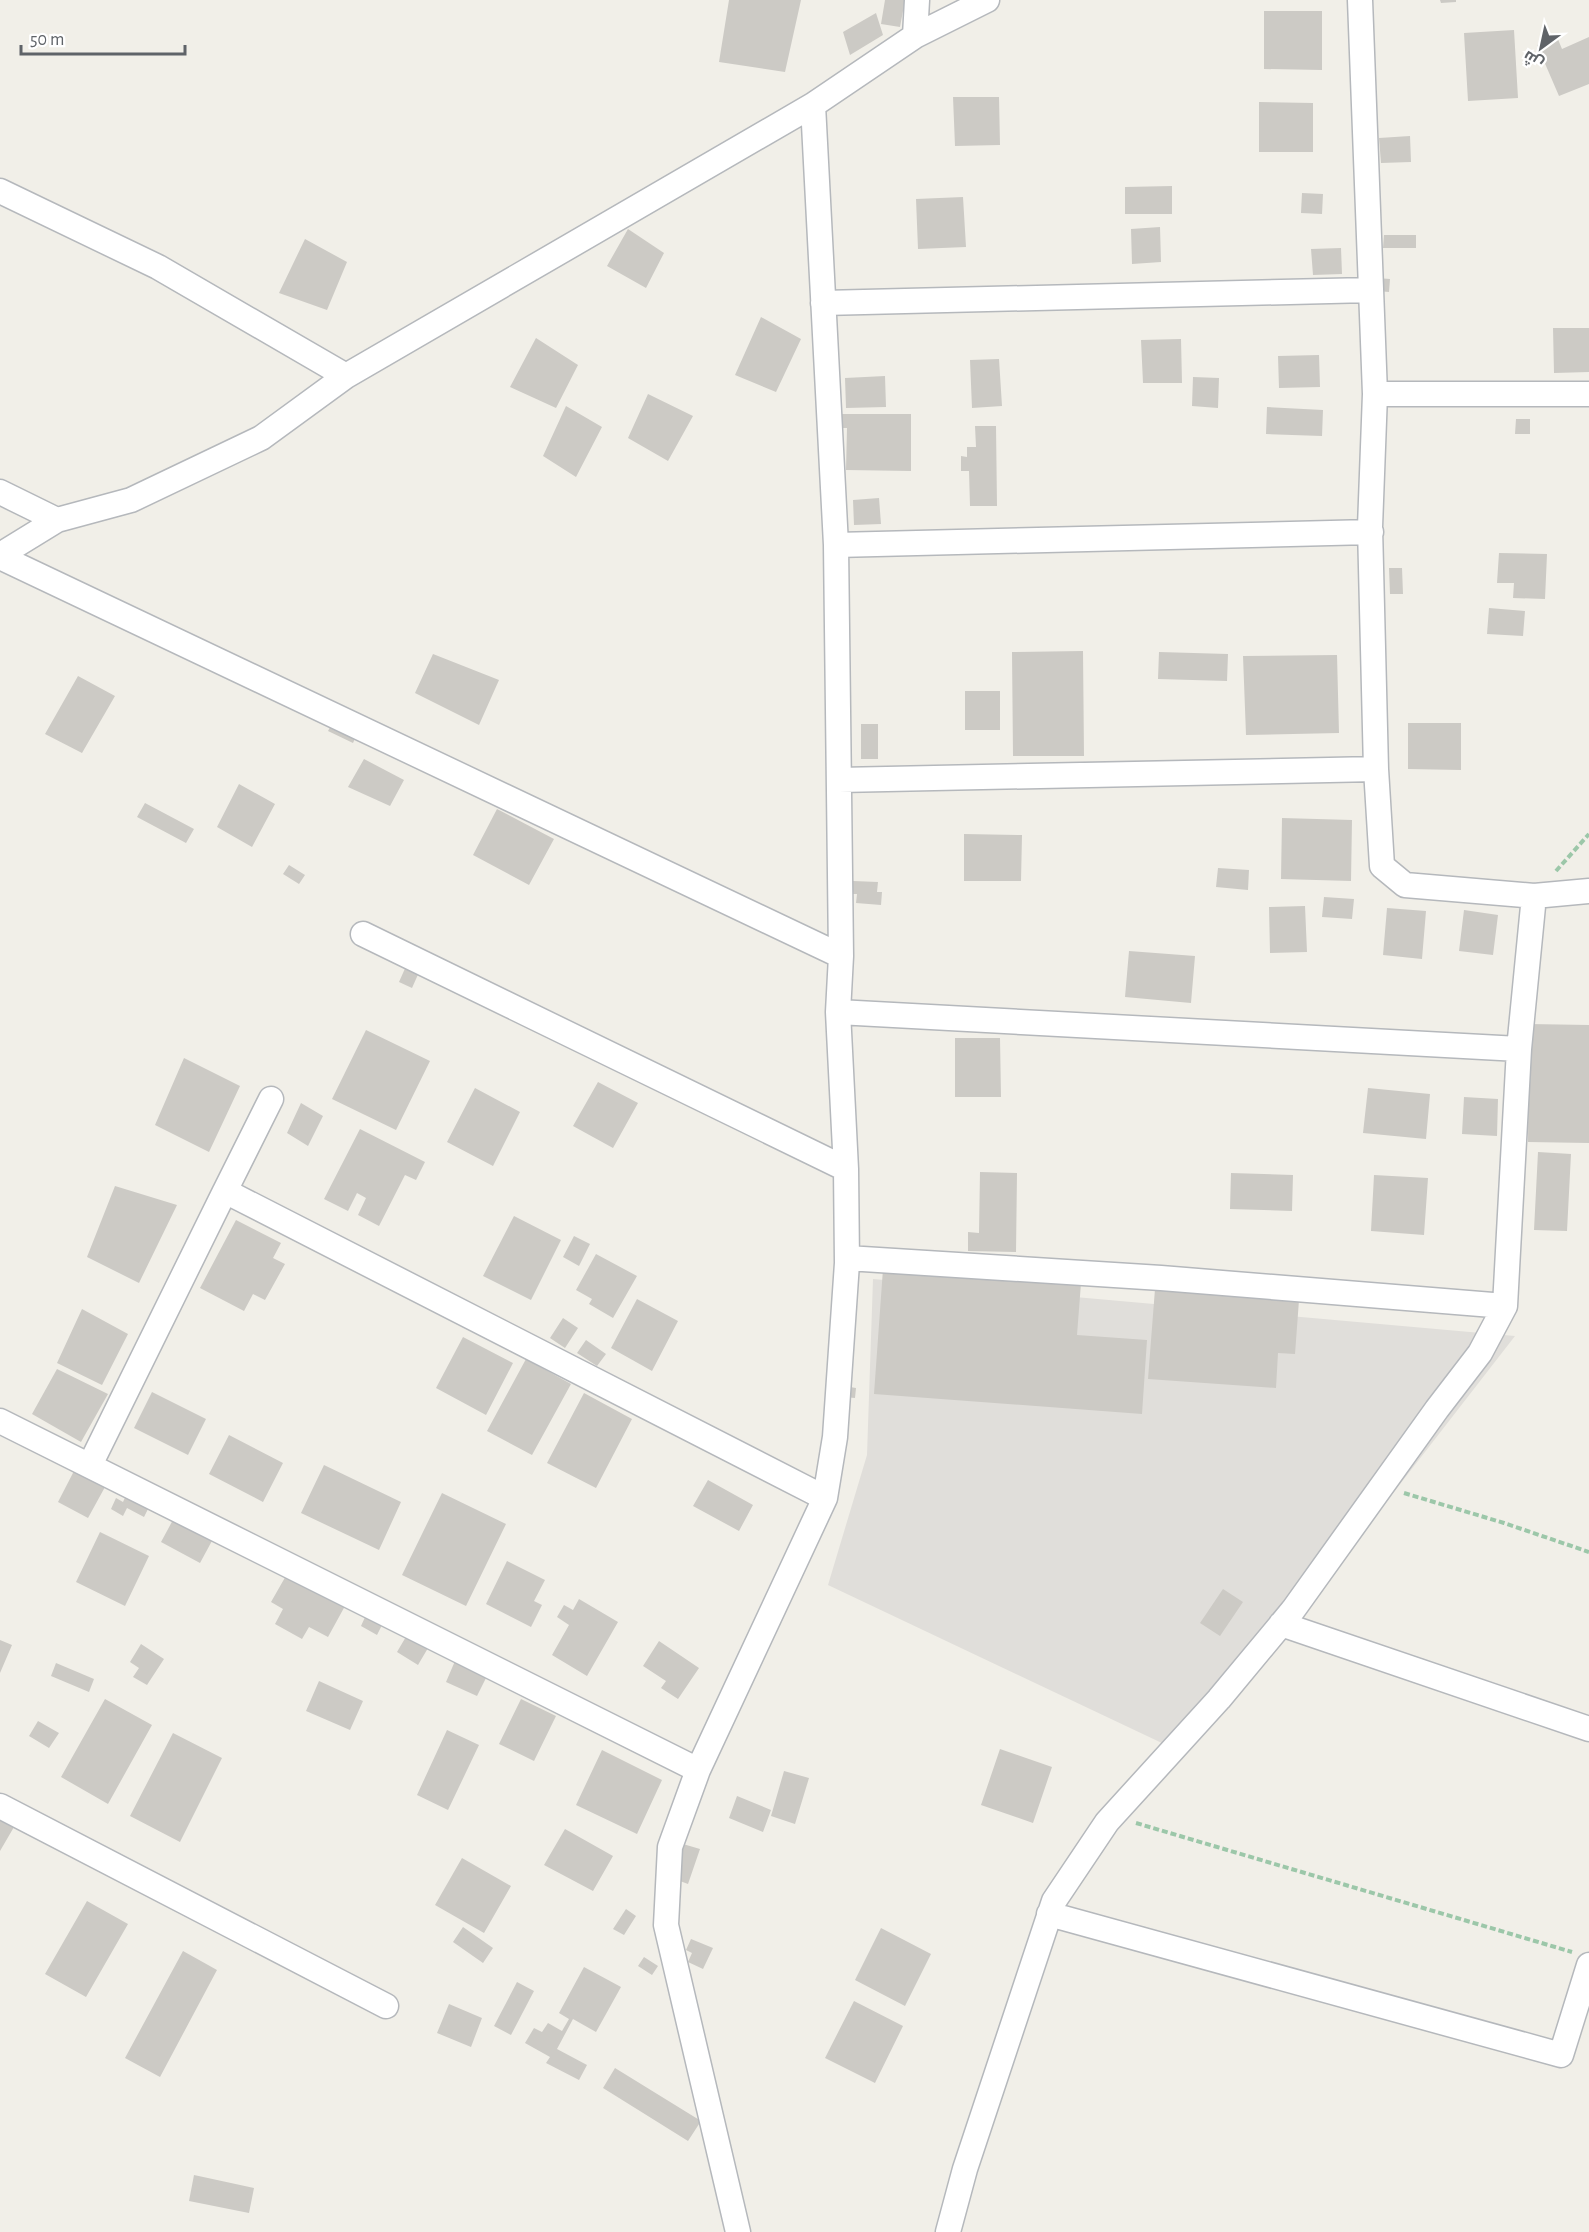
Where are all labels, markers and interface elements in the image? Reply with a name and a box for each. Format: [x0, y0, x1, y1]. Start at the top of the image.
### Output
scale bar [21, 18, 184, 56]
north arrow [1511, 18, 1571, 78]
text: 50 m [30, 31, 64, 49]
text: ش [1520, 47, 1547, 73]

